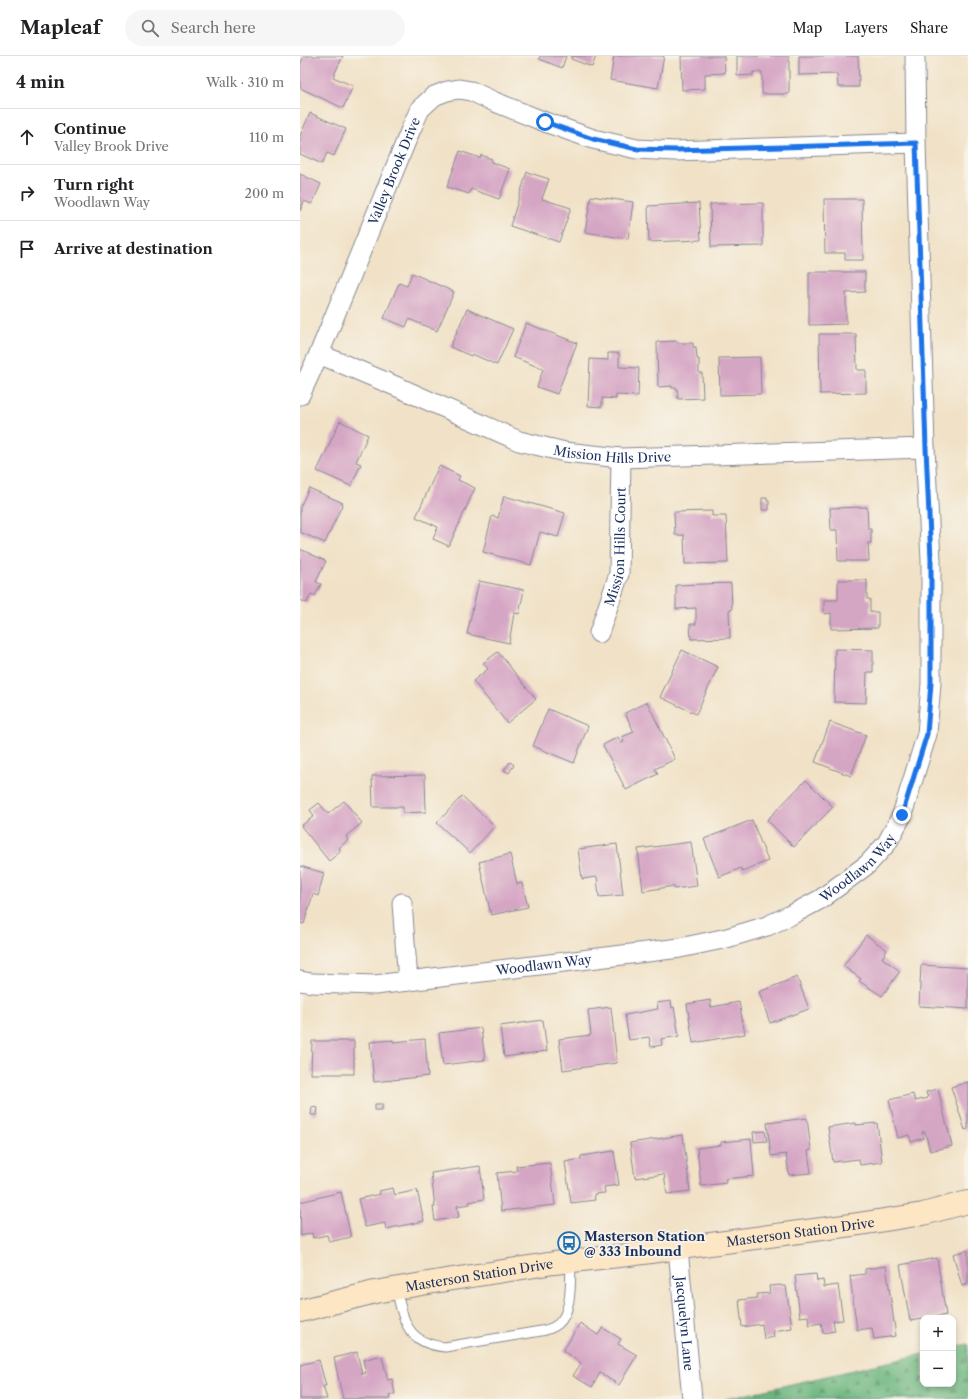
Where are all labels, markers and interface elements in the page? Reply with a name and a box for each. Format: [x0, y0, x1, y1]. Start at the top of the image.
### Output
search box [125, 10, 405, 46]
text: Mapleaf [20, 16, 101, 39]
icon: search [139, 17, 161, 39]
text: Search here [171, 18, 256, 37]
text: Map [792, 19, 822, 37]
text: Layers [844, 19, 888, 37]
text: Share [910, 19, 948, 37]
text: 4 min [16, 72, 65, 92]
text: Walk · 310 m [206, 74, 284, 90]
route start [536, 113, 554, 131]
street label: Valley Brook Drive [364, 115, 423, 228]
text: Continue [54, 119, 126, 138]
icon: ahead [16, 126, 38, 148]
text: 110 m [249, 129, 284, 145]
text: Valley Brook Drive [54, 138, 169, 154]
text: Turn right [54, 175, 134, 194]
icon: right [16, 182, 38, 204]
text: 200 m [244, 185, 284, 201]
text: Woodlawn Way [54, 194, 150, 210]
icon: arrive [16, 238, 38, 260]
text: Arrive at destination [54, 239, 213, 258]
street label: Mission Hills Drive [552, 442, 671, 466]
street label: Mission Hills Court [601, 487, 629, 608]
route end [893, 806, 911, 824]
street label: Woodlawn Way [816, 830, 899, 906]
street label: Woodlawn Way [494, 951, 593, 978]
street label: Masterson Station Drive [725, 1214, 876, 1250]
place label: Masterson Station @ 333 Inbound [584, 1228, 705, 1259]
bus stop icon: Masterson Station @ 333 Inbound [556, 1230, 582, 1256]
street label: Masterson Station Drive [404, 1255, 554, 1295]
street label: Jacquelyn Lane [672, 1274, 697, 1372]
map controls [920, 1315, 956, 1387]
button: + [920, 1315, 956, 1351]
button: − [920, 1351, 956, 1387]

